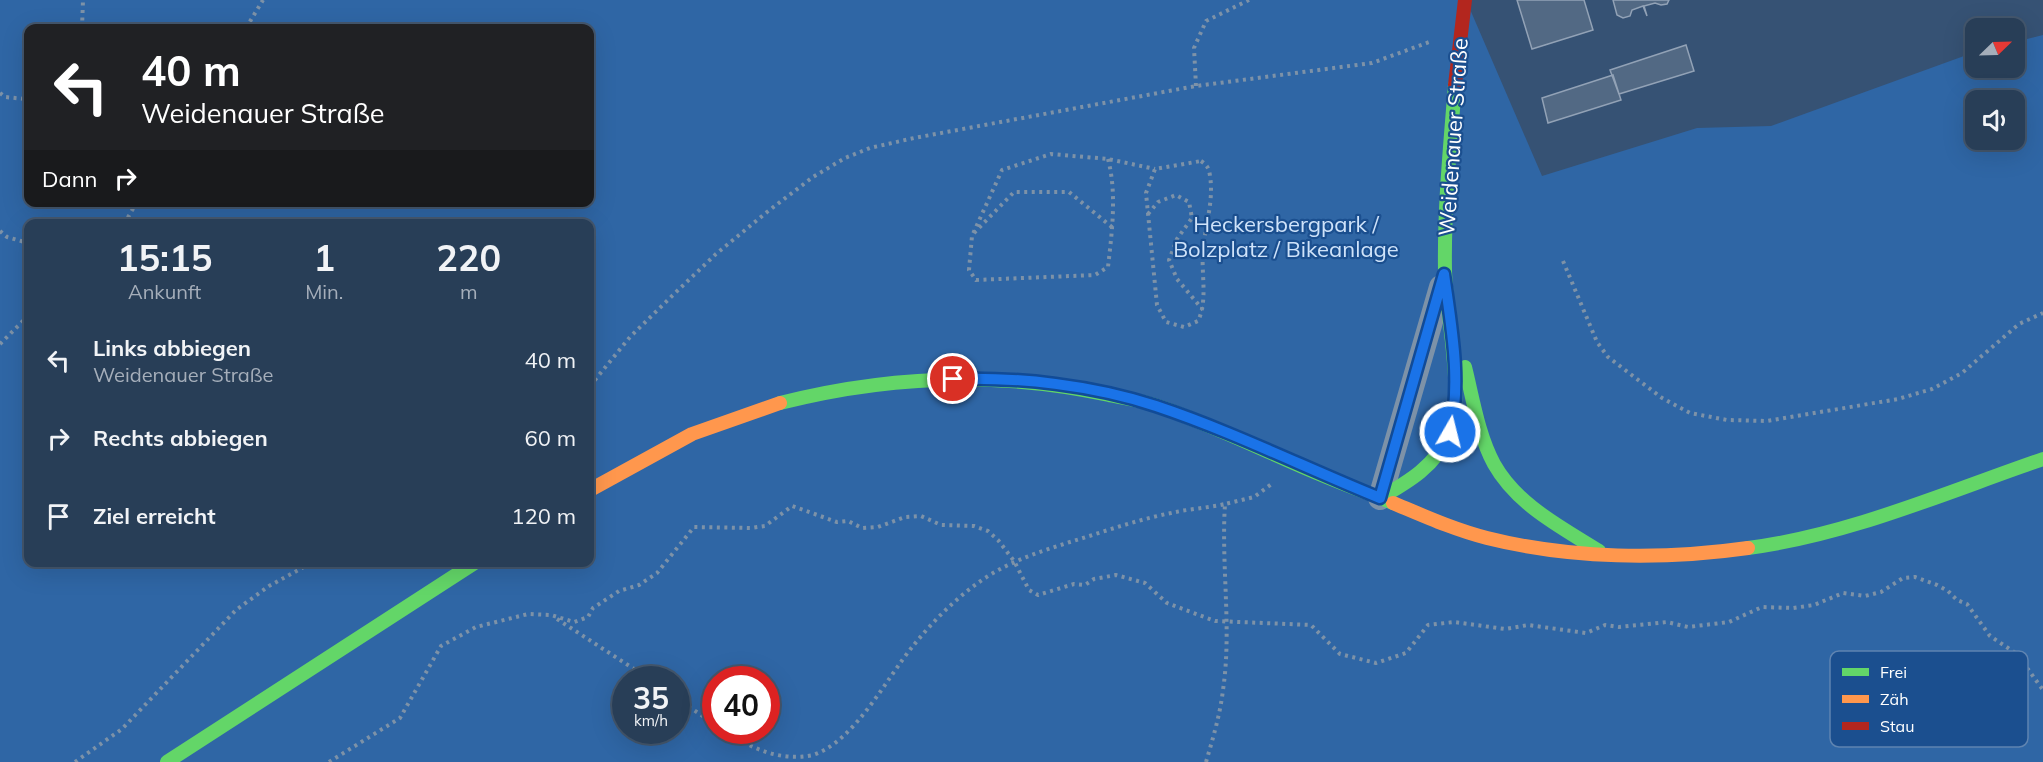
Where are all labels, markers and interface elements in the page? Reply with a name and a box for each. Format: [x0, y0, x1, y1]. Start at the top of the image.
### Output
north arrow [1965, 18, 2025, 78]
map controls [1965, 18, 2025, 150]
street label: Weidenauer Straße [1432, 37, 1474, 237]
text: 40 m [141, 44, 241, 97]
icon: left [42, 48, 120, 126]
button: sound [1965, 90, 2025, 150]
text: Weidenauer Straße [141, 96, 384, 130]
icon: right [109, 162, 142, 195]
text: Dann [42, 165, 97, 193]
park label: Heckersbergpark / Bolzplatz / Bikeanlage [1173, 210, 1399, 263]
text: 15:15 [117, 235, 212, 280]
text: 1 [313, 235, 335, 280]
text: 220 [436, 235, 501, 280]
text: Ankunft [128, 279, 201, 304]
text: Min. [305, 279, 343, 304]
text: m [460, 279, 477, 304]
text: Links abbiegen [93, 334, 251, 362]
icon: left [42, 344, 75, 377]
text: 40 m [525, 346, 576, 374]
pin [927, 353, 978, 404]
text: Weidenauer Straße [93, 362, 273, 387]
icon: arrive [936, 362, 969, 395]
position arrow [1418, 400, 1482, 464]
icon: right [42, 422, 75, 455]
text: Rechts abbiegen [93, 424, 268, 452]
text: 60 m [525, 424, 576, 452]
icon: arrive [42, 500, 75, 533]
text: Ziel erreicht [93, 502, 216, 530]
text: 120 m [511, 502, 576, 530]
legend [1830, 651, 2028, 747]
text: Frei [1880, 662, 1907, 682]
speed limit sign: 40 [702, 666, 780, 744]
text: 35 [633, 679, 669, 717]
text: Zäh [1880, 689, 1909, 709]
text: km/h [634, 711, 668, 730]
text: Stau [1880, 716, 1914, 736]

